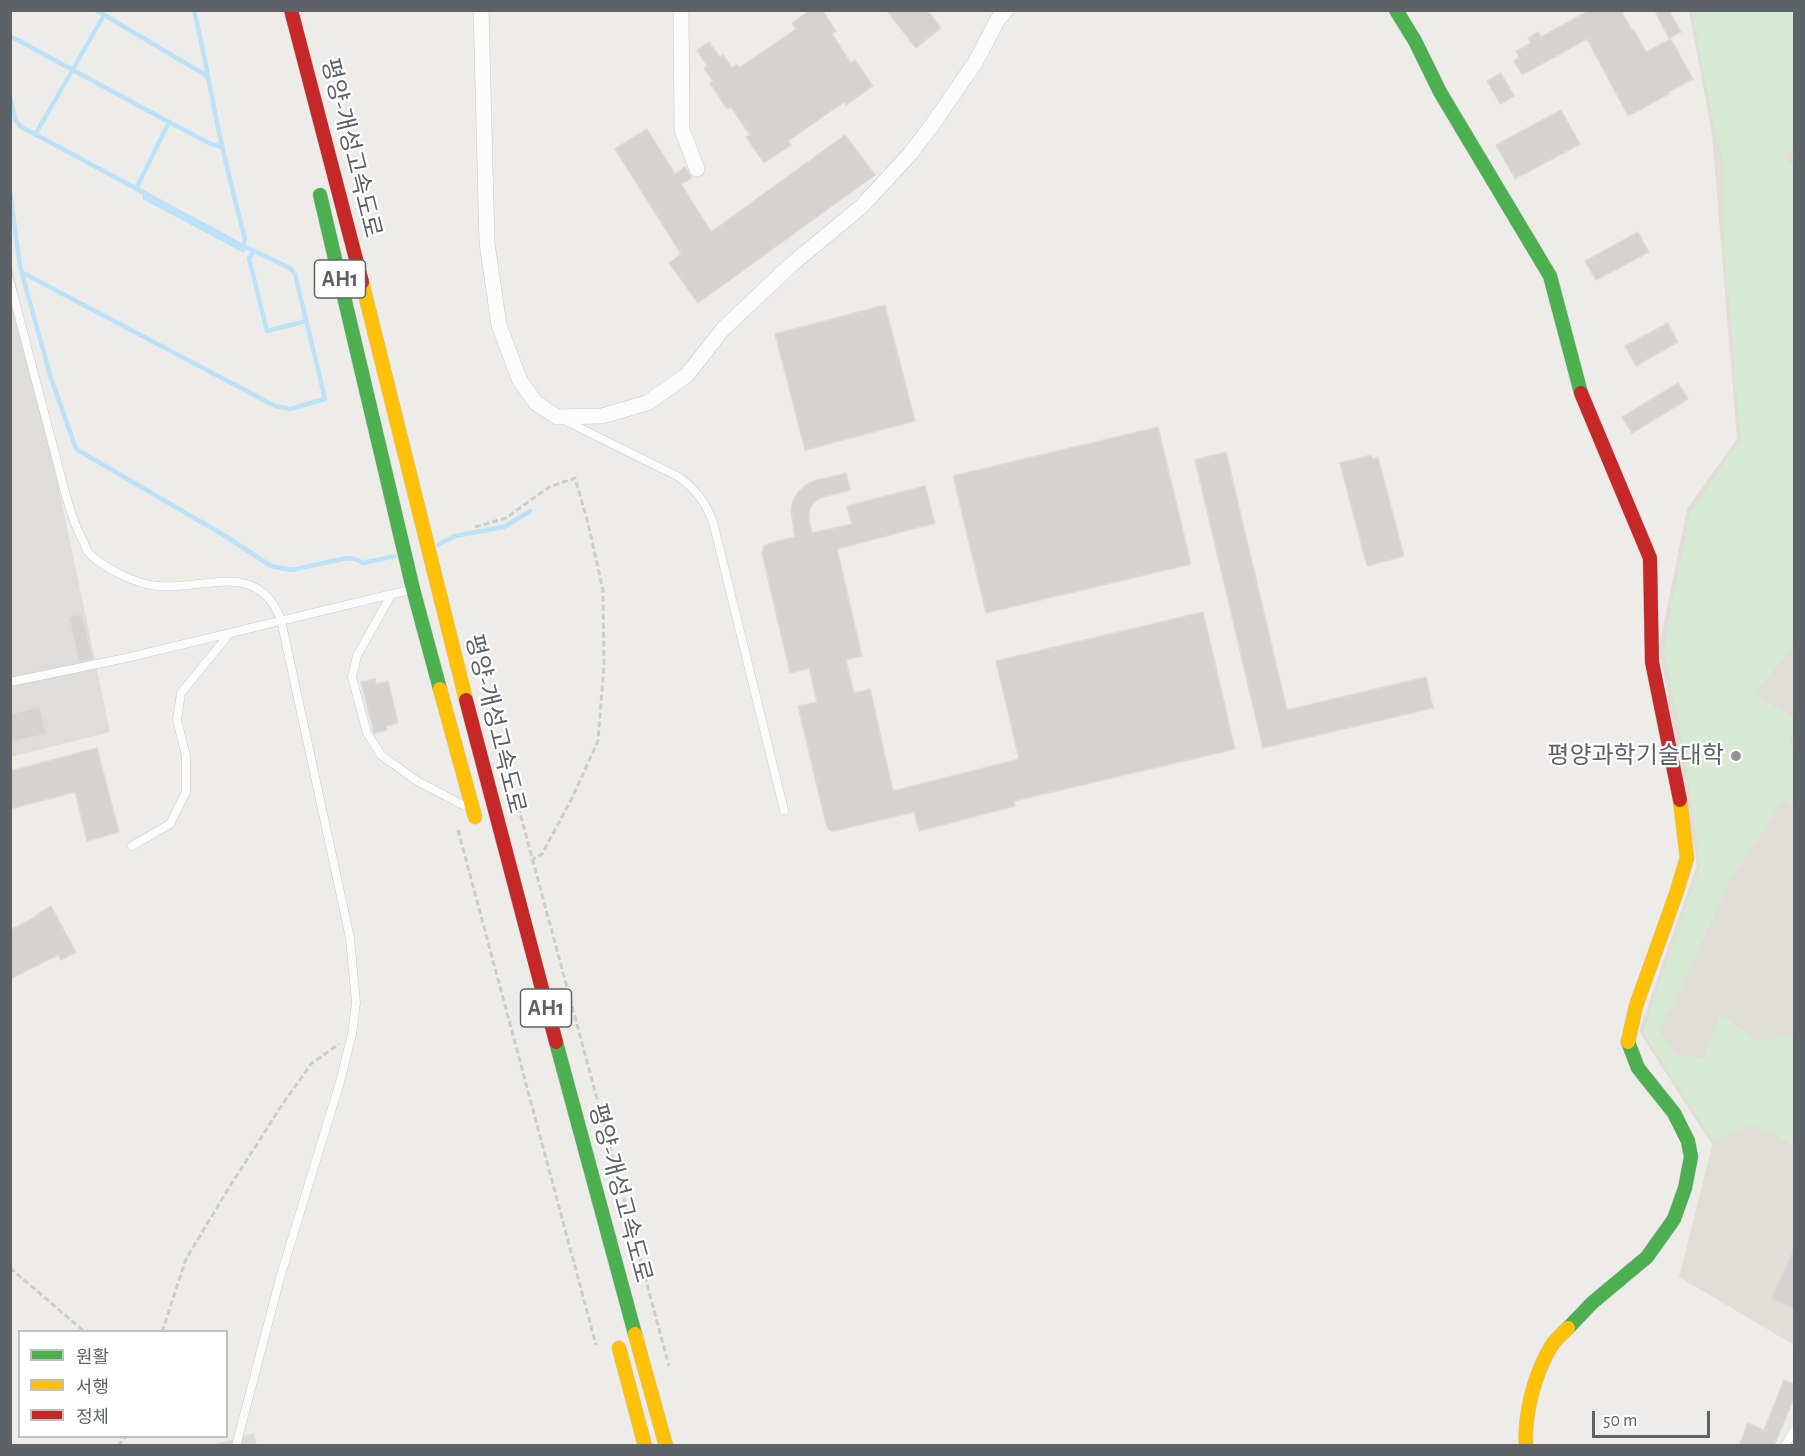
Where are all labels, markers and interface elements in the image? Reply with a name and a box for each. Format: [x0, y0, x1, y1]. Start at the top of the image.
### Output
street label: 평양-개성고속도로 [315, 55, 387, 241]
road number: AH1 [314, 260, 366, 298]
street label: 평양-개성고속도로 [459, 631, 531, 817]
place label: 평양과학기술대학 [1547, 742, 1724, 770]
marker: 평양과학기술대학 [1729, 749, 1743, 763]
road number: AH1 [520, 989, 572, 1027]
street label: 평양-개성고속도로 [582, 1100, 658, 1286]
legend [18, 1330, 228, 1438]
text: 원활 [76, 1349, 109, 1367]
text: 서행 [76, 1379, 109, 1397]
scale bar [1595, 1399, 1714, 1437]
text: 정체 [76, 1409, 109, 1427]
text: 50 m [1603, 1412, 1637, 1430]

